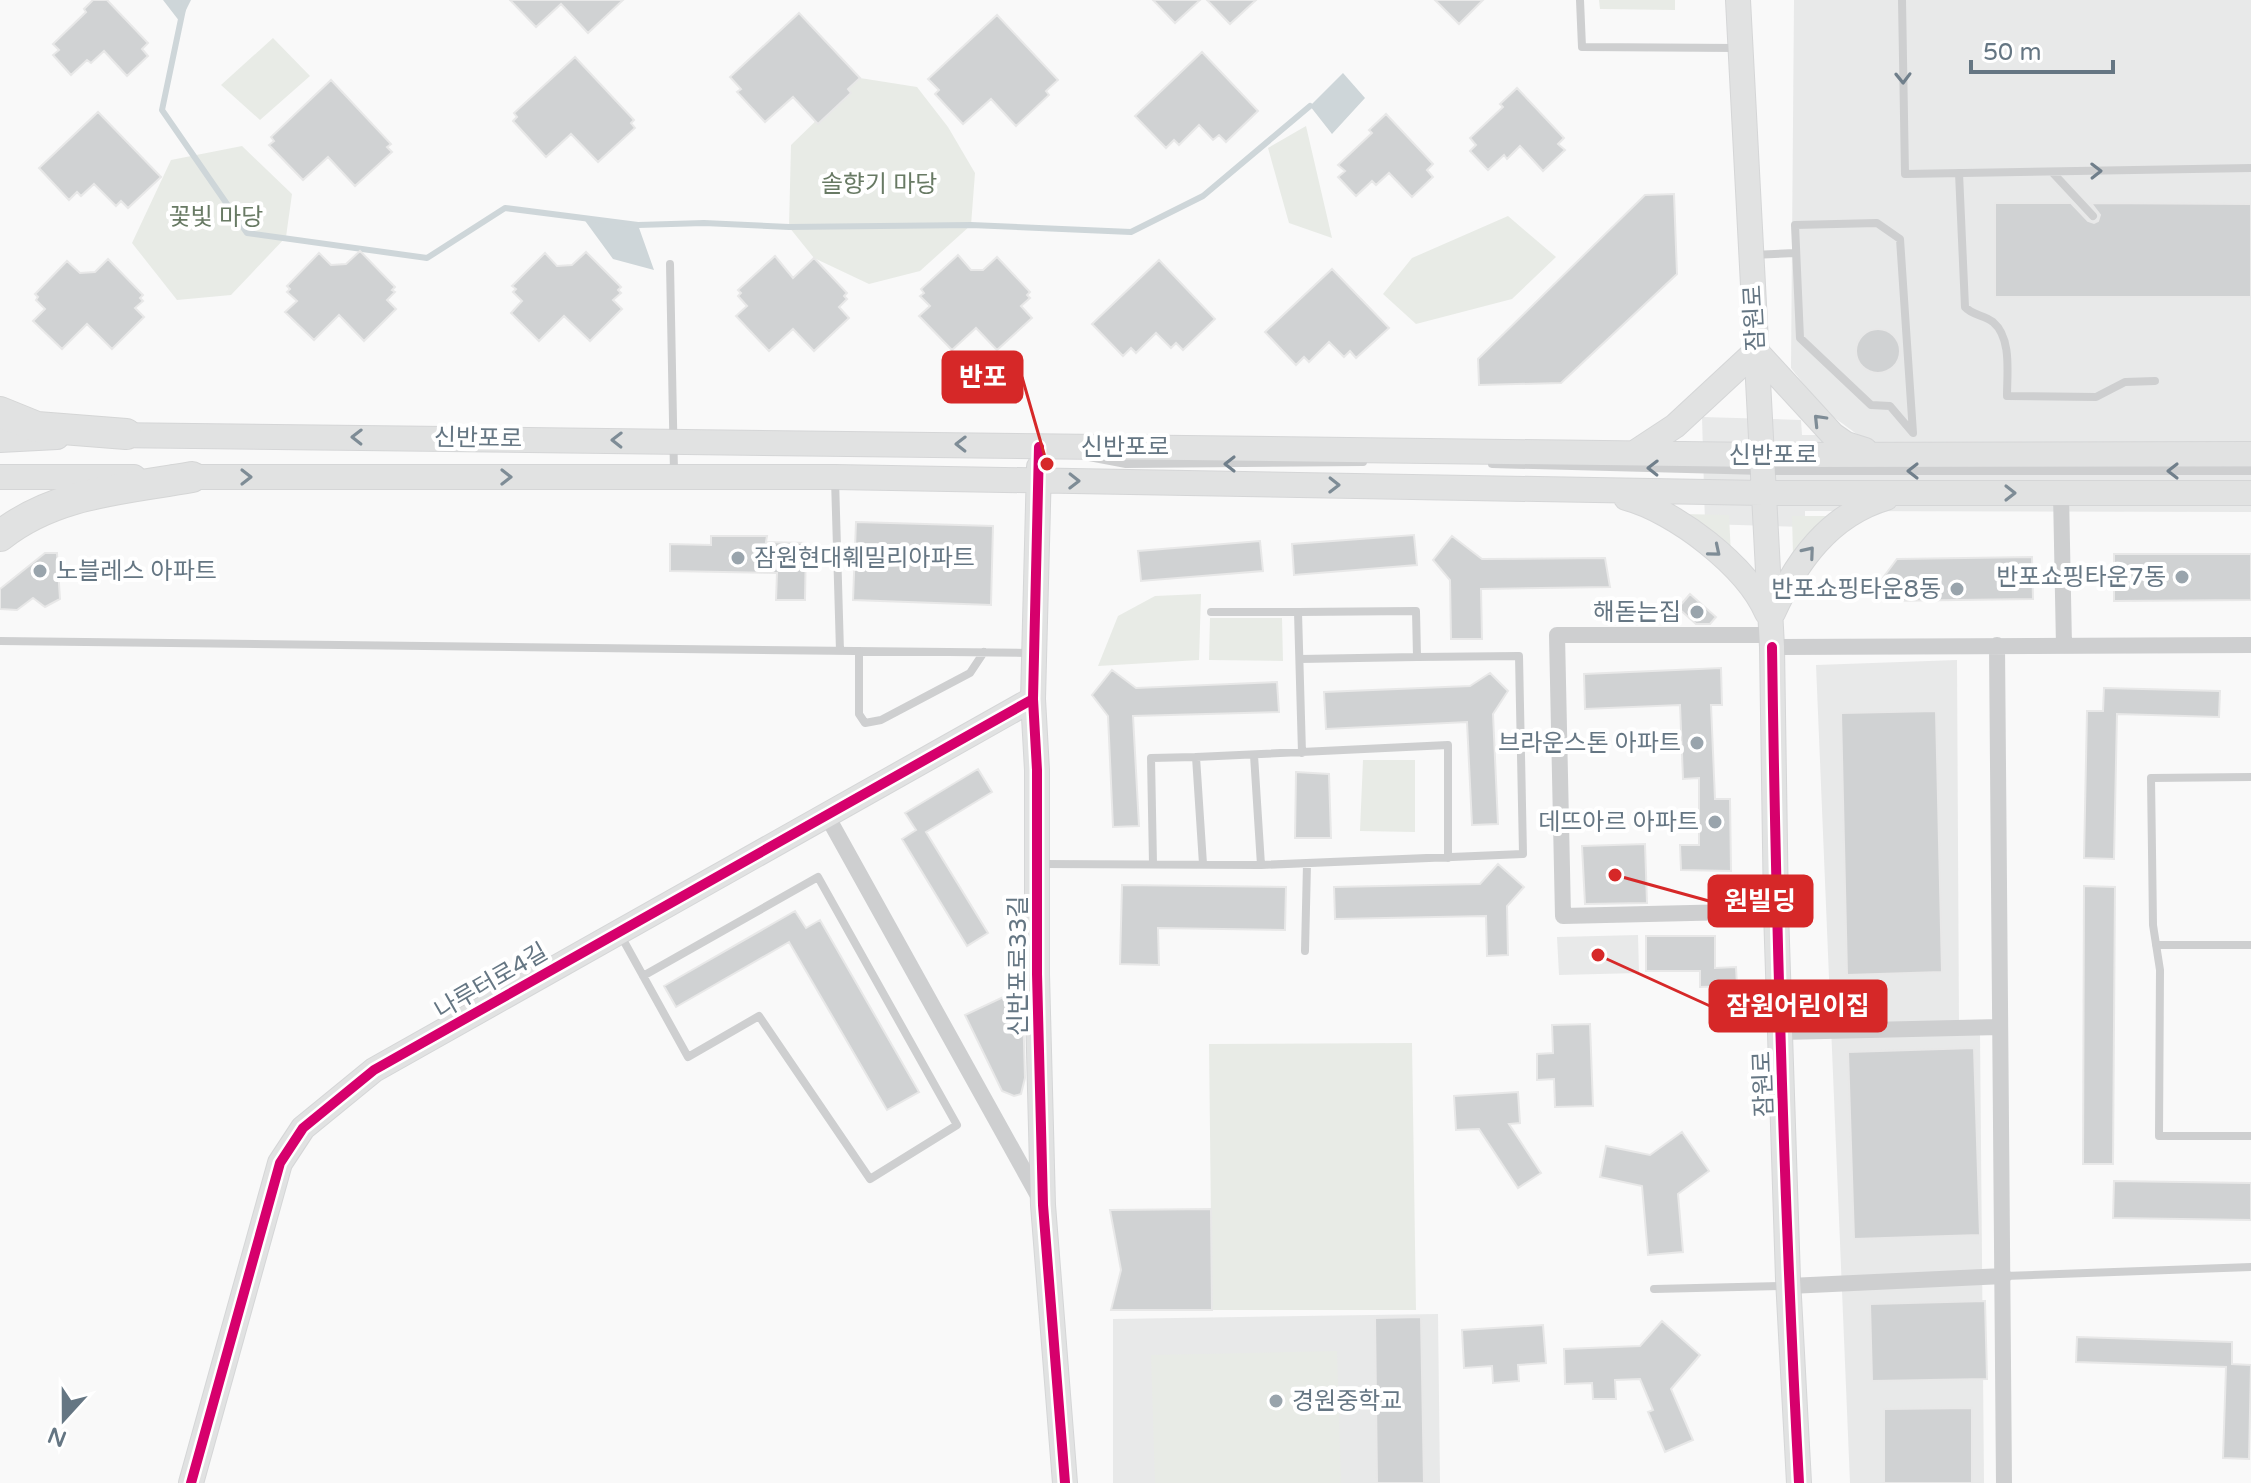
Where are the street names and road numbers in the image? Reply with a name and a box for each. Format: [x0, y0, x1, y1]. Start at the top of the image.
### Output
street label: 잠원로 [1738, 284, 1771, 352]
street label: 신반포로 [434, 423, 522, 454]
street label: 신반포로 [1081, 433, 1169, 462]
street label: 신반포로 [1729, 441, 1817, 470]
street label: 신반포로33길 [1004, 896, 1033, 1036]
street label: 나루터로4길 [430, 938, 553, 1025]
street label: 잠원로 [1748, 1050, 1779, 1118]

